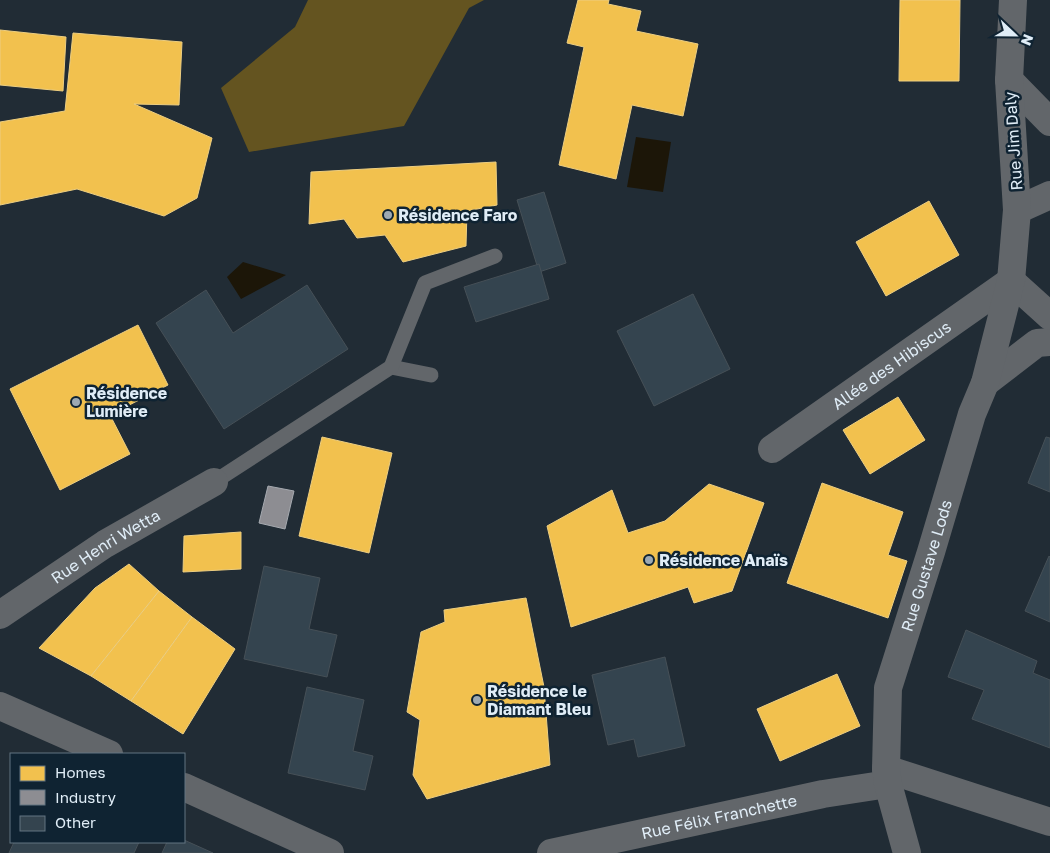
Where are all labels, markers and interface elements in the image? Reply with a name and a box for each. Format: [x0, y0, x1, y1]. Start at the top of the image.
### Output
north arrow [990, 10, 1040, 60]
text: N [1018, 32, 1037, 48]
street label: Rue Jim Daly [1000, 91, 1026, 191]
place label: Résidence Faro [398, 205, 518, 225]
marker: Résidence Faro [382, 209, 394, 221]
street label: Allée des Hibiscus [828, 316, 955, 414]
place label: Résidence Lumière [86, 383, 167, 421]
marker: Résidence Lumière [70, 396, 82, 408]
street label: Rue Gustave Lods [896, 497, 956, 634]
street label: Rue Henri Wetta [47, 505, 164, 588]
place label: Résidence Anaïs [659, 550, 788, 570]
marker: Résidence Anaïs [643, 554, 655, 566]
place label: Résidence le Diamant Bleu [487, 681, 591, 719]
marker: Résidence le Diamant Bleu [471, 694, 483, 706]
legend [10, 753, 185, 843]
text: Homes [55, 763, 105, 781]
text: Industry [55, 788, 116, 806]
street label: Rue Félix Franchette [639, 790, 799, 843]
text: Other [55, 813, 96, 831]

